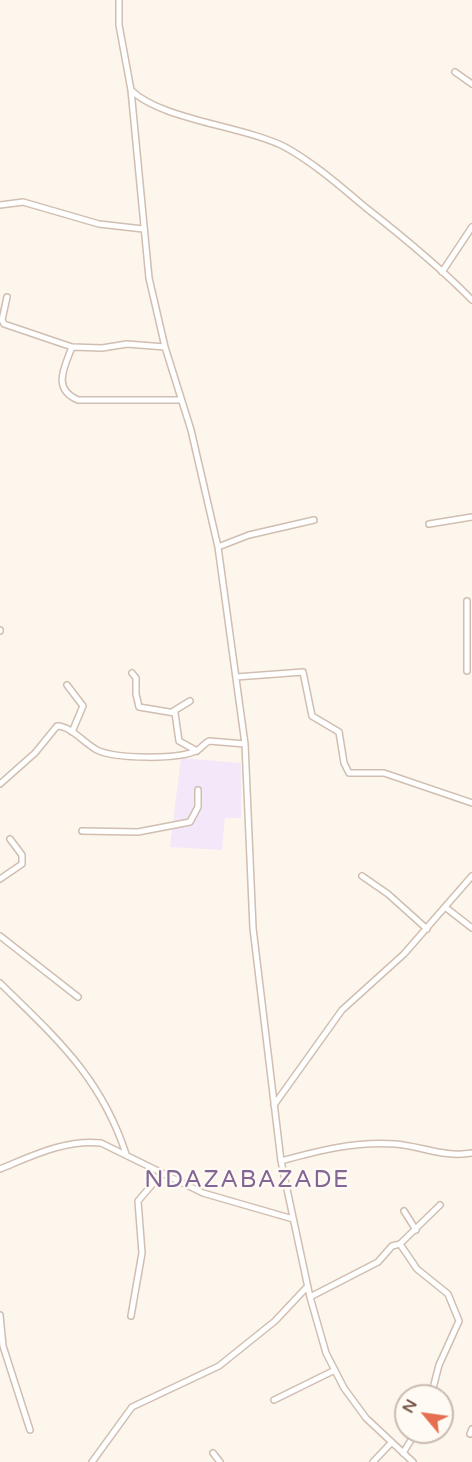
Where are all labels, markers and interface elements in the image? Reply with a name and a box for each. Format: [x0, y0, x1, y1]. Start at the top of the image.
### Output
district label: NDAZABAZADE [144, 1167, 350, 1195]
north arrow [394, 1384, 454, 1444]
text: N [398, 1396, 422, 1417]

